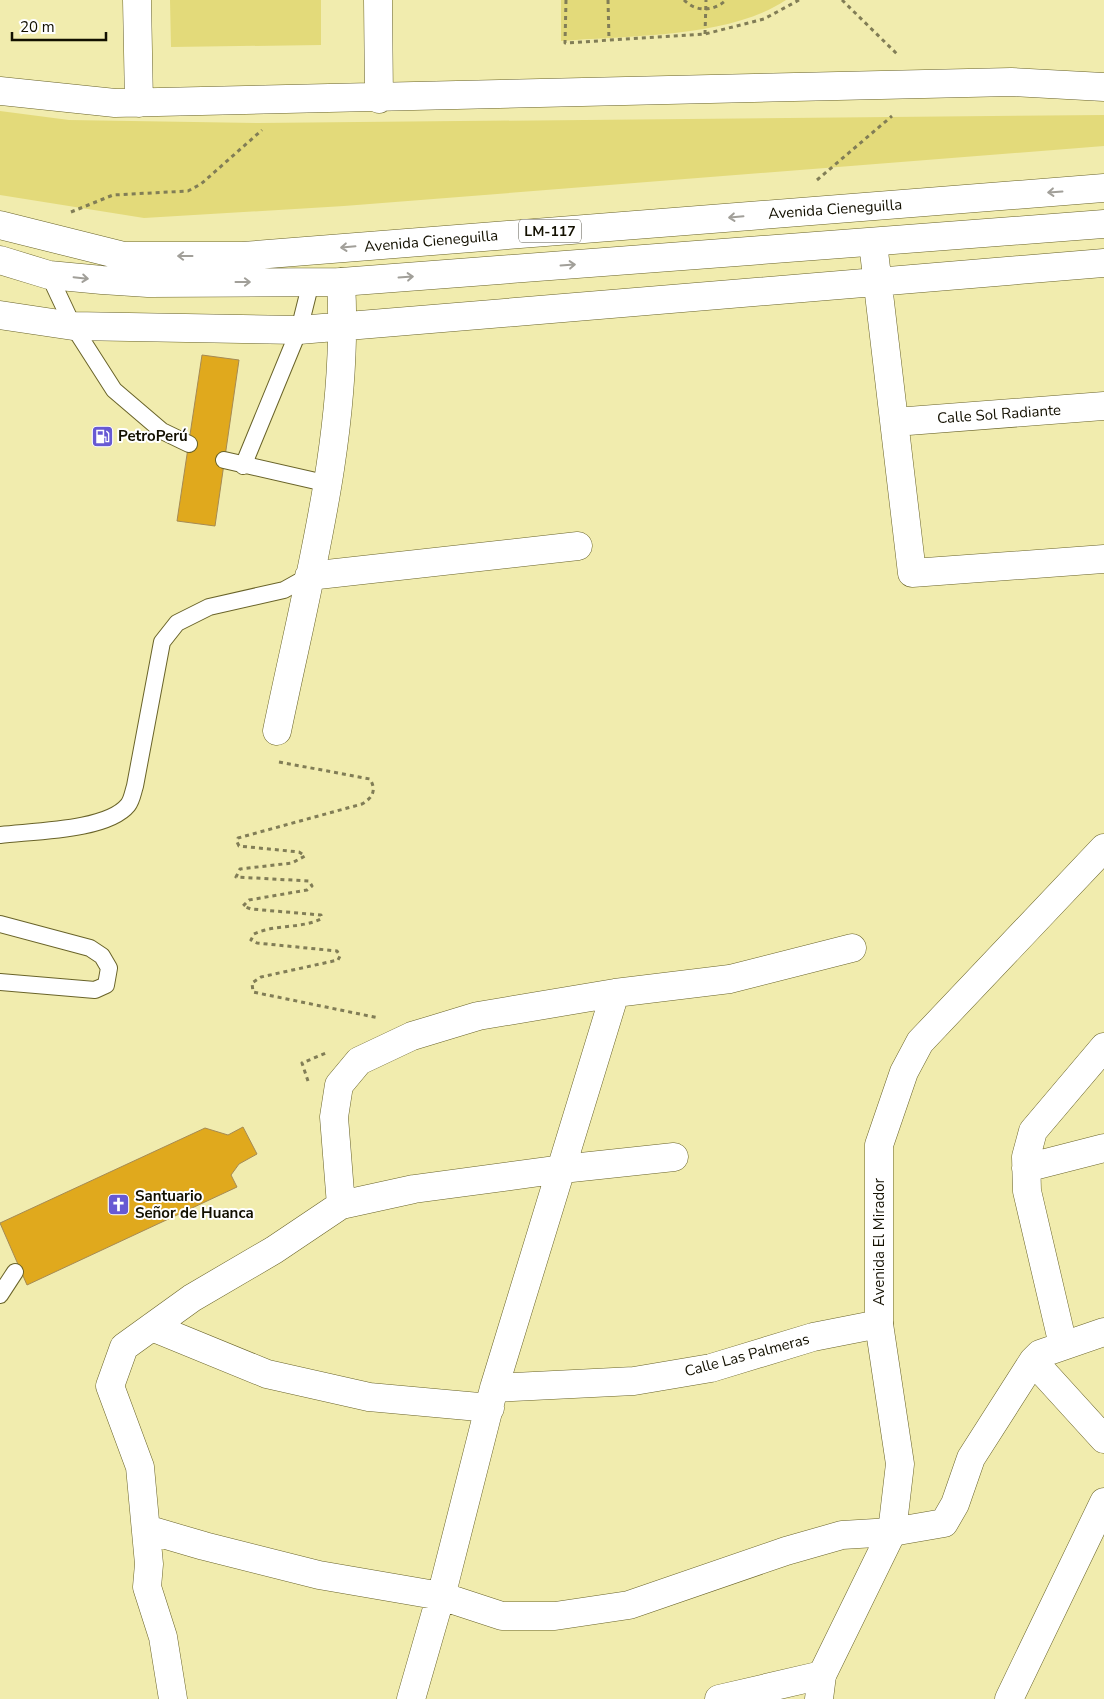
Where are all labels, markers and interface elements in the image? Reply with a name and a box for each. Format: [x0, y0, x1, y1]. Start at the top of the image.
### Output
scale bar [12, 10, 106, 42]
text: 20 m [20, 17, 55, 37]
one-way arrow [1048, 187, 1064, 197]
street label: Avenida Cieneguilla [767, 194, 903, 224]
one-way arrow [729, 212, 745, 221]
road number: LM-117 [519, 220, 581, 242]
street label: Avenida Cieneguilla [363, 225, 499, 257]
one-way arrow [340, 243, 356, 252]
one-way arrow [178, 251, 194, 261]
one-way arrow [560, 260, 576, 270]
one-way arrow [398, 272, 414, 282]
one-way arrow [73, 273, 89, 283]
one-way arrow [235, 278, 251, 287]
street label: Calle Sol Radiante [936, 400, 1062, 428]
fuel station icon: PetroPerú [90, 424, 114, 448]
place label: PetroPerú [118, 426, 188, 446]
street label: Avenida El Mirador [869, 1178, 889, 1306]
place label: Santuario Señor de Huanca [135, 1186, 254, 1223]
church icon: Santuario Señor de Huanca [107, 1193, 131, 1217]
street label: Calle Las Palmeras [682, 1329, 812, 1381]

